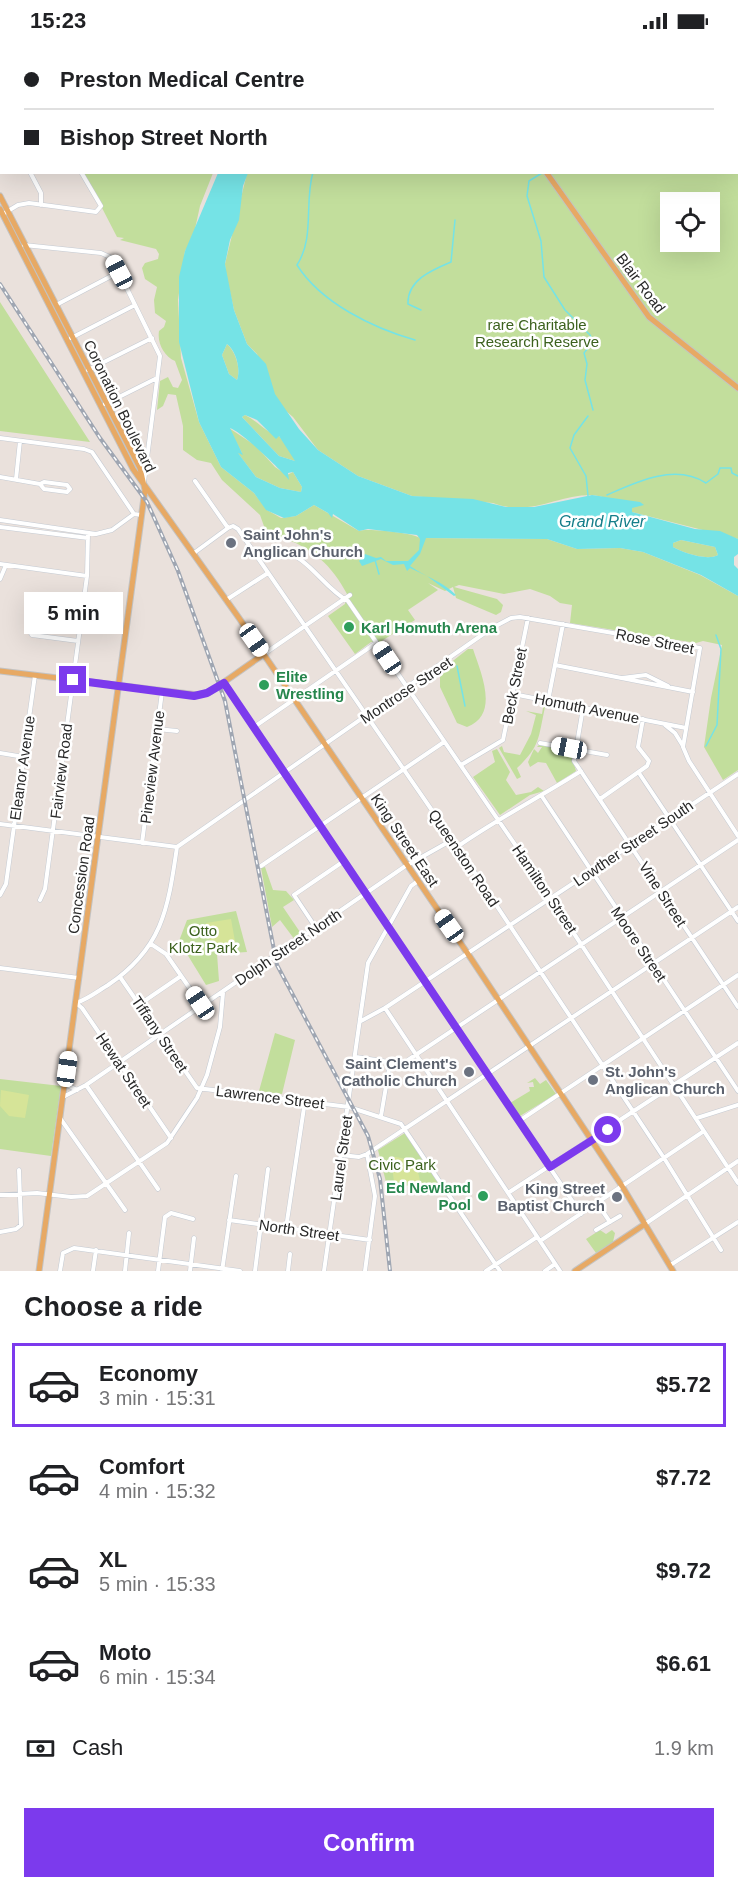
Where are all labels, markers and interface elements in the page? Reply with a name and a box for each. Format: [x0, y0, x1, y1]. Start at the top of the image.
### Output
text: 15:23 [30, 8, 86, 33]
text: Preston Medical Centre [60, 67, 305, 92]
text: Bishop Street North [60, 125, 268, 150]
map controls [660, 192, 720, 252]
button: locate [660, 192, 720, 252]
street label: Blair Road [613, 250, 669, 316]
car [103, 252, 135, 292]
park label: rare Charitable Research Reserve [475, 316, 599, 350]
street label: Coronation Boulevard [81, 337, 159, 475]
water label: Grand River [559, 513, 646, 530]
place label: Saint John's Anglican Church [243, 526, 363, 560]
marker: Saint John's Anglican Church [224, 536, 238, 550]
callout: 5 min [23, 593, 122, 635]
text: 5 min [47, 602, 100, 624]
place label: Karl Homuth Arena [361, 619, 498, 636]
car [236, 620, 272, 660]
marker: Karl Homuth Arena [342, 620, 356, 634]
street label: Rose Street [614, 625, 696, 657]
car [369, 638, 405, 678]
street label: Beck Street [498, 646, 530, 726]
street label: Montrose Street [357, 653, 456, 727]
route end [59, 666, 86, 693]
place label: Elite Wrestling [276, 668, 344, 702]
marker: Elite Wrestling [257, 678, 271, 692]
street label: Homuth Avenue [533, 689, 641, 727]
street label: Pineview Avenue [137, 709, 167, 825]
street label: Eleanor Avenue [6, 715, 38, 821]
street label: Fairview Road [47, 722, 75, 820]
car [550, 736, 588, 760]
street label: King Street East [368, 790, 443, 890]
street label: Lowther Street South [570, 797, 696, 889]
street label: Queenston Road [425, 806, 503, 910]
street label: Concession Road [64, 815, 98, 935]
street label: Hamilton Street [509, 841, 581, 937]
street label: Vine Street [636, 858, 691, 930]
street label: Moore Street [608, 903, 671, 985]
street label: Dolph Street North [232, 905, 344, 989]
car [431, 906, 467, 946]
park label: Otto Klotz Park [169, 922, 238, 956]
car [182, 983, 218, 1023]
street label: Tiffany Street [128, 993, 192, 1076]
street label: Hewat Street [93, 1029, 156, 1111]
car [56, 1050, 78, 1088]
place label: Saint Clement's Catholic Church [341, 1055, 457, 1089]
place label: St. John's Anglican Church [605, 1063, 725, 1097]
marker: Saint Clement's Catholic Church [462, 1065, 476, 1079]
marker: St. John's Anglican Church [586, 1073, 600, 1087]
street label: Lawrence Street [215, 1082, 326, 1112]
street label: Laurel Street [327, 1113, 356, 1202]
route start [594, 1116, 621, 1143]
park label: Civic Park [368, 1156, 436, 1173]
place label: Ed Newland Pool [386, 1179, 471, 1213]
place label: King Street Baptist Church [497, 1180, 605, 1214]
marker: Ed Newland Pool [476, 1189, 490, 1203]
marker: King Street Baptist Church [610, 1190, 624, 1204]
street label: North Street [258, 1216, 341, 1244]
text: Choose a ride [24, 1292, 203, 1322]
icon: car [27, 1358, 81, 1412]
text: Economy [99, 1361, 198, 1386]
text: $5.72 [656, 1372, 711, 1397]
text: 3 min · 15:31 [99, 1387, 216, 1409]
icon: car [27, 1451, 81, 1505]
text: Comfort [99, 1454, 185, 1479]
text: $7.72 [656, 1465, 711, 1490]
text: 4 min · 15:32 [99, 1480, 216, 1502]
icon: car [27, 1544, 81, 1598]
text: XL [99, 1547, 127, 1572]
text: $9.72 [656, 1558, 711, 1583]
text: 5 min · 15:33 [99, 1573, 216, 1595]
icon: car [27, 1637, 81, 1691]
text: Moto [99, 1640, 152, 1665]
text: $6.61 [656, 1651, 711, 1676]
text: 6 min · 15:34 [99, 1666, 216, 1688]
icon: cash [24, 1732, 57, 1765]
text: Cash [72, 1735, 123, 1760]
text: 1.9 km [654, 1737, 714, 1759]
button: Confirm [24, 1808, 714, 1877]

